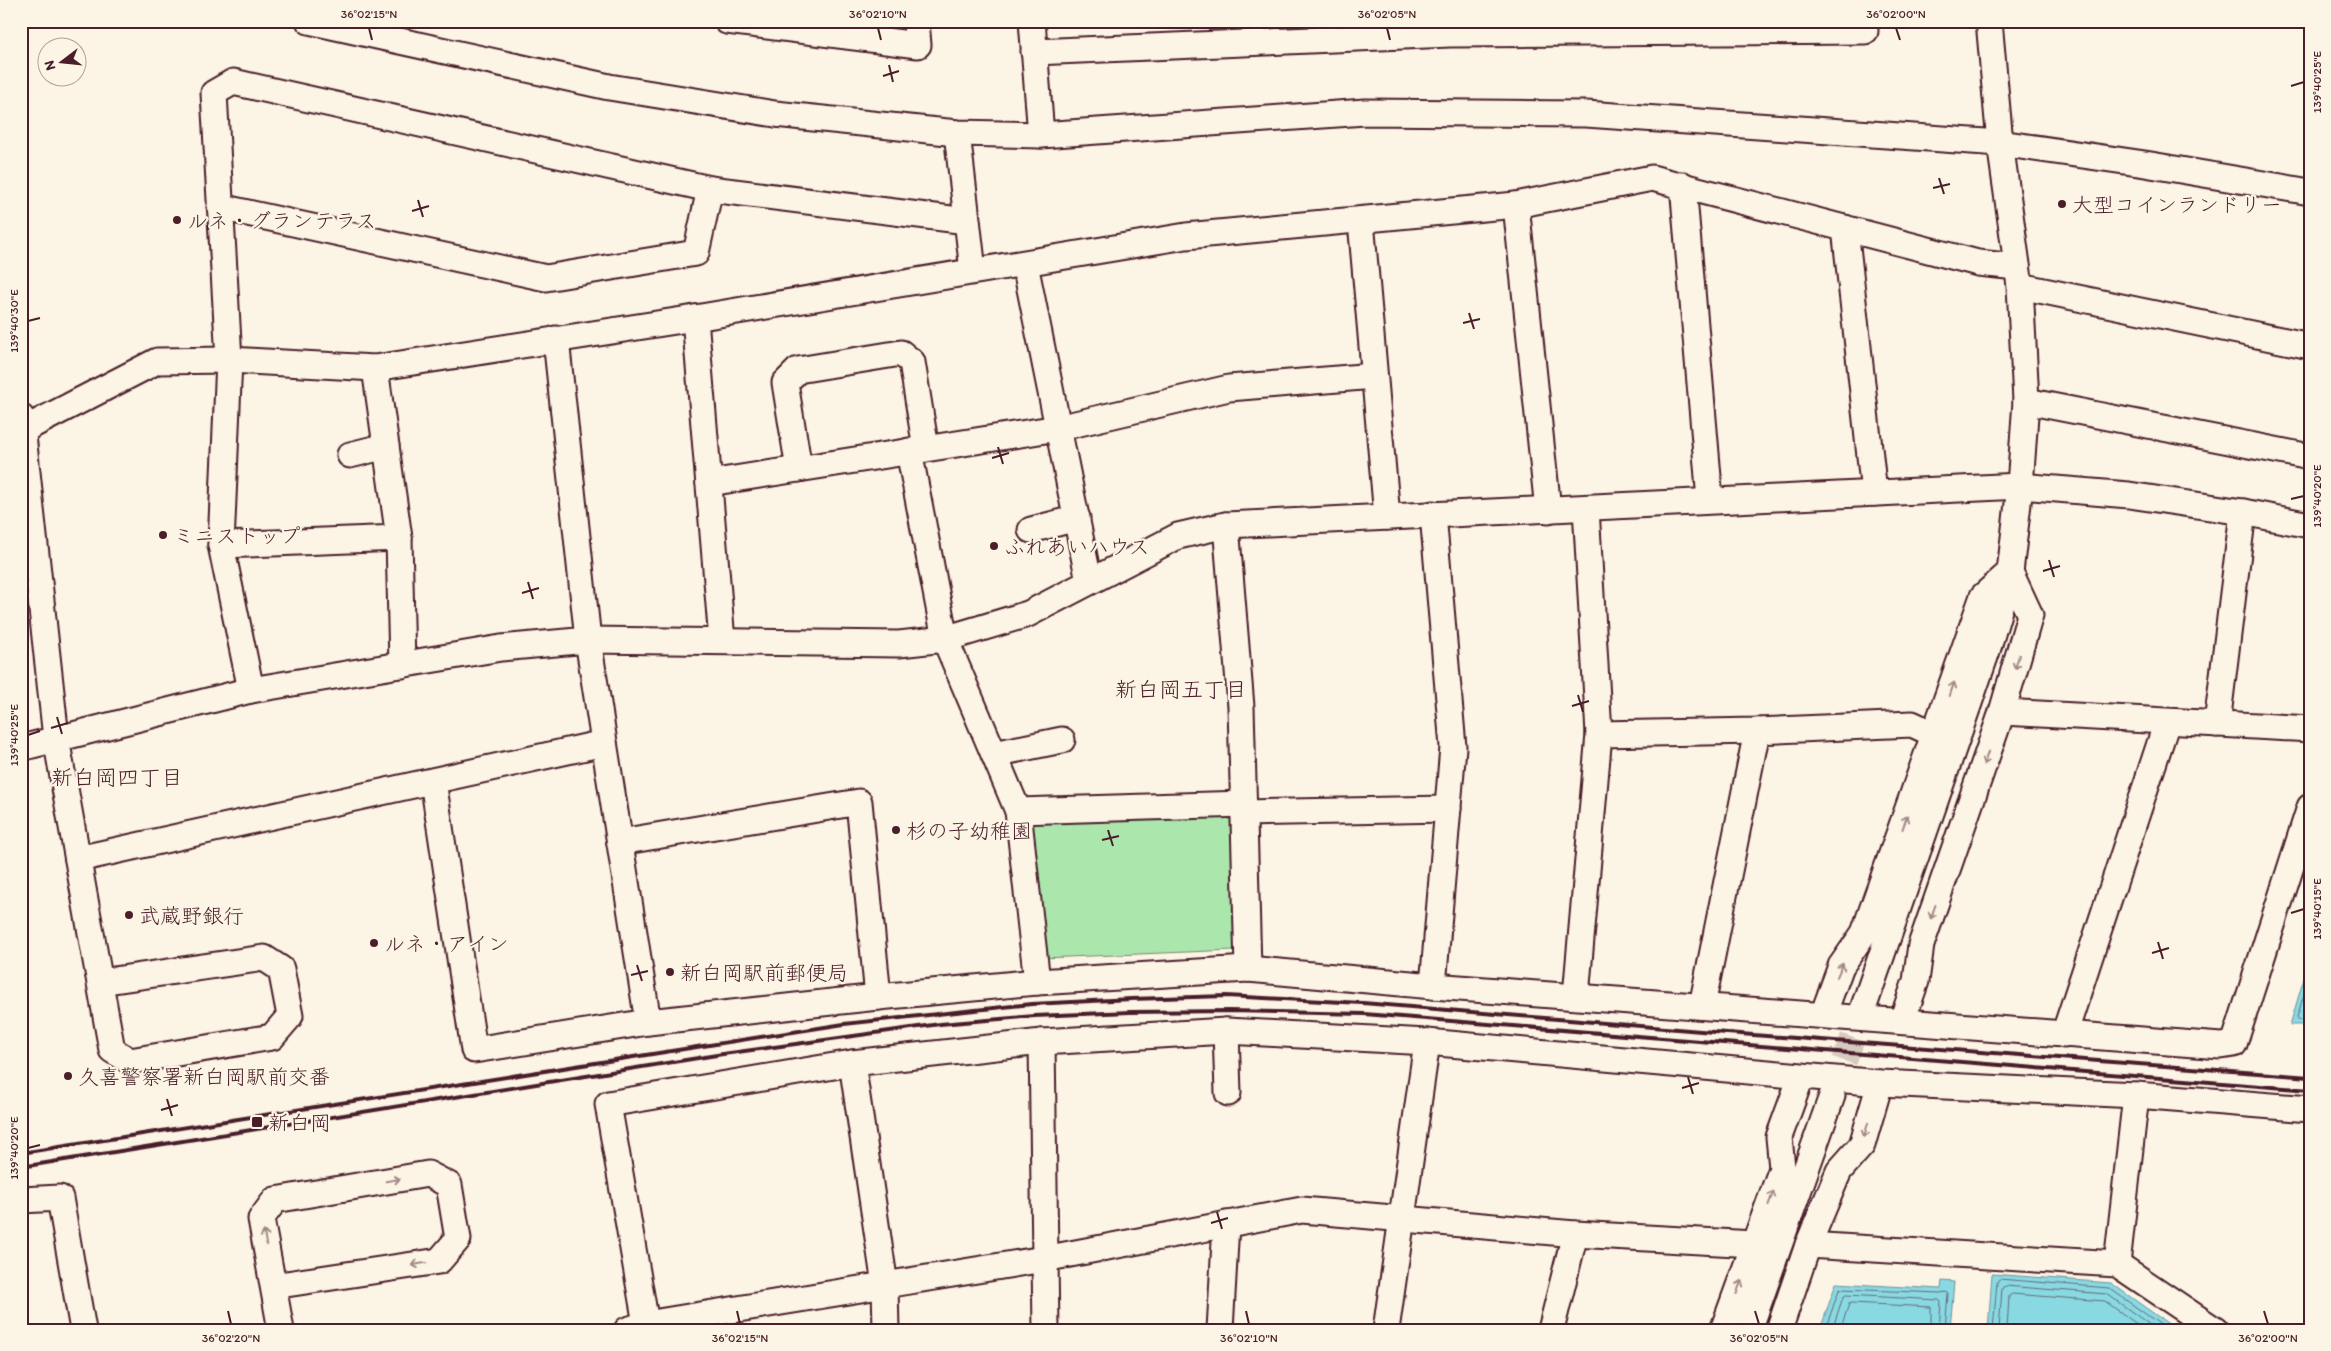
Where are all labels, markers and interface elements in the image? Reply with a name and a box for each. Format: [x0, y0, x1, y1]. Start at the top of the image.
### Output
text: 36°02'15"N [341, 7, 397, 21]
text: 36°02'10"N [849, 7, 907, 21]
text: 36°02'05"N [1358, 7, 1416, 21]
text: 36°02'00"N [1866, 7, 1926, 21]
north arrow [38, 38, 88, 88]
text: 139°40'25"E [2310, 50, 2324, 113]
text: N [41, 59, 59, 72]
place label: 大型コインランドリー [2072, 192, 2282, 217]
marker: 大型コインランドリー [2056, 198, 2068, 210]
place label: ルネ・グランテラス [187, 208, 376, 233]
marker: ルネ・グランテラス [171, 214, 183, 226]
text: 139°40'30"E [7, 289, 21, 353]
text: 139°40'20"E [2310, 464, 2324, 528]
place label: ミニストップ [173, 523, 301, 548]
marker: ミニストップ [157, 529, 169, 541]
place label: ふれあいハウス [1004, 534, 1150, 559]
marker: ふれあいハウス [988, 540, 1000, 552]
one-way arrow [2011, 653, 2021, 669]
district label: 新白岡五丁目 [1115, 676, 1247, 703]
one-way arrow [1948, 681, 1957, 697]
text: 139°40'25"E [7, 703, 21, 766]
one-way arrow [1981, 750, 1990, 765]
district label: 新白岡四丁目 [51, 764, 183, 791]
one-way arrow [1901, 814, 1910, 830]
place label: 杉の子幼稚園 [906, 818, 1032, 843]
marker: 杉の子幼稚園 [890, 824, 902, 836]
text: 139°40'15"E [2310, 878, 2324, 940]
place label: 武蔵野銀行 [139, 903, 244, 928]
one-way arrow [1928, 903, 1937, 919]
marker: 武蔵野銀行 [123, 909, 135, 921]
place label: ルネ・アイン [384, 931, 509, 956]
marker: ルネ・アイン [368, 937, 380, 949]
place label: 新白岡駅前郵便局 [680, 960, 848, 985]
one-way arrow [1836, 963, 1846, 978]
marker: 新白岡駅前郵便局 [664, 966, 676, 978]
place label: 久喜警察署新白岡駅前交番 [78, 1064, 330, 1089]
marker: 久喜警察署新白岡駅前交番 [62, 1070, 74, 1082]
place label: 新白岡 [268, 1110, 331, 1135]
marker: 新白岡 [250, 1115, 264, 1129]
text: 139°40'20"E [7, 1116, 21, 1180]
one-way arrow [1861, 1121, 1871, 1137]
one-way arrow [385, 1175, 401, 1185]
one-way arrow [1767, 1191, 1776, 1206]
one-way arrow [259, 1231, 269, 1247]
one-way arrow [411, 1259, 427, 1269]
one-way arrow [1735, 1280, 1744, 1295]
text: 36°02'20"N [202, 1331, 260, 1345]
text: 36°02'15"N [712, 1331, 768, 1345]
text: 36°02'10"N [1220, 1331, 1278, 1345]
text: 36°02'05"N [1730, 1331, 1788, 1345]
text: 36°02'00"N [2238, 1331, 2298, 1345]

